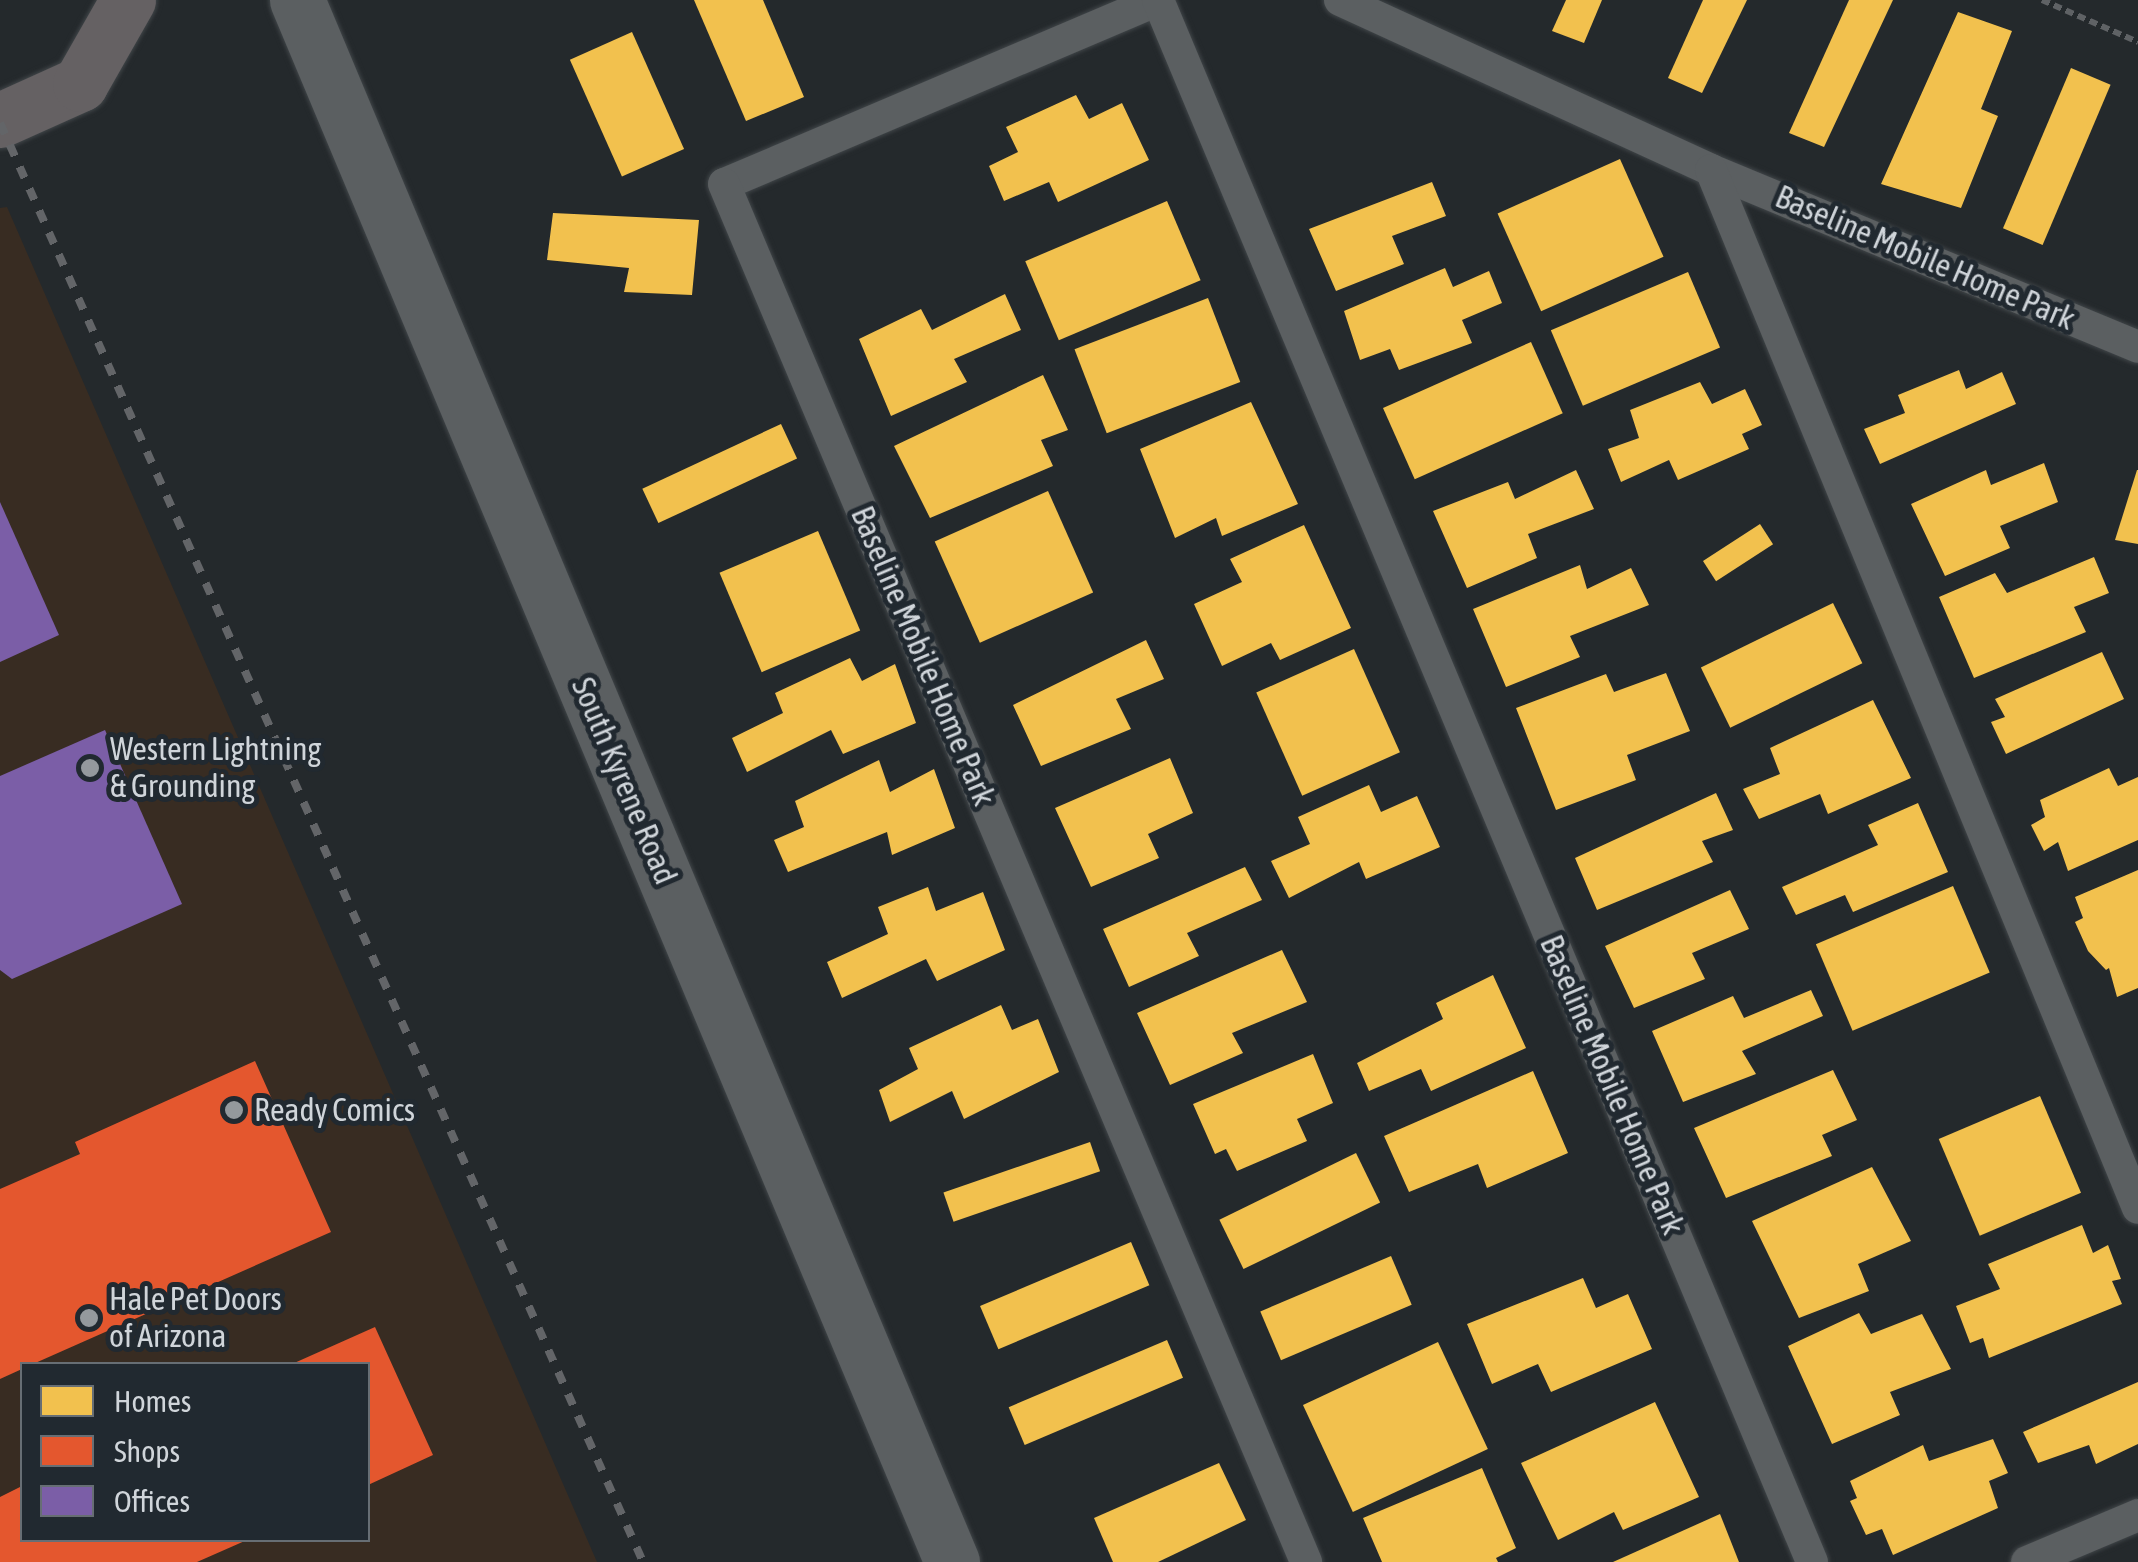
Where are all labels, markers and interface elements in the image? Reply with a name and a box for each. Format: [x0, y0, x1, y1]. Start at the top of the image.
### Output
street label: Baseline Mobile Home Park [1770, 178, 2080, 338]
street label: Baseline Mobile Home Park [843, 501, 1003, 811]
street label: South Kyrene Road [563, 672, 685, 890]
place label: Western Lightning & Grounding [110, 731, 321, 806]
marker: Western Lightning & Grounding [79, 757, 101, 779]
street label: Baseline Mobile Home Park [1532, 930, 1692, 1240]
place label: Ready Comics [254, 1091, 415, 1129]
marker: Ready Comics [223, 1099, 245, 1121]
place label: Hale Pet Doors of Arizona [109, 1281, 282, 1356]
marker: Hale Pet Doors of Arizona [78, 1307, 100, 1329]
legend [20, 1362, 370, 1542]
text: Homes [114, 1384, 191, 1418]
text: Shops [114, 1434, 180, 1468]
text: Offices [114, 1484, 190, 1518]

